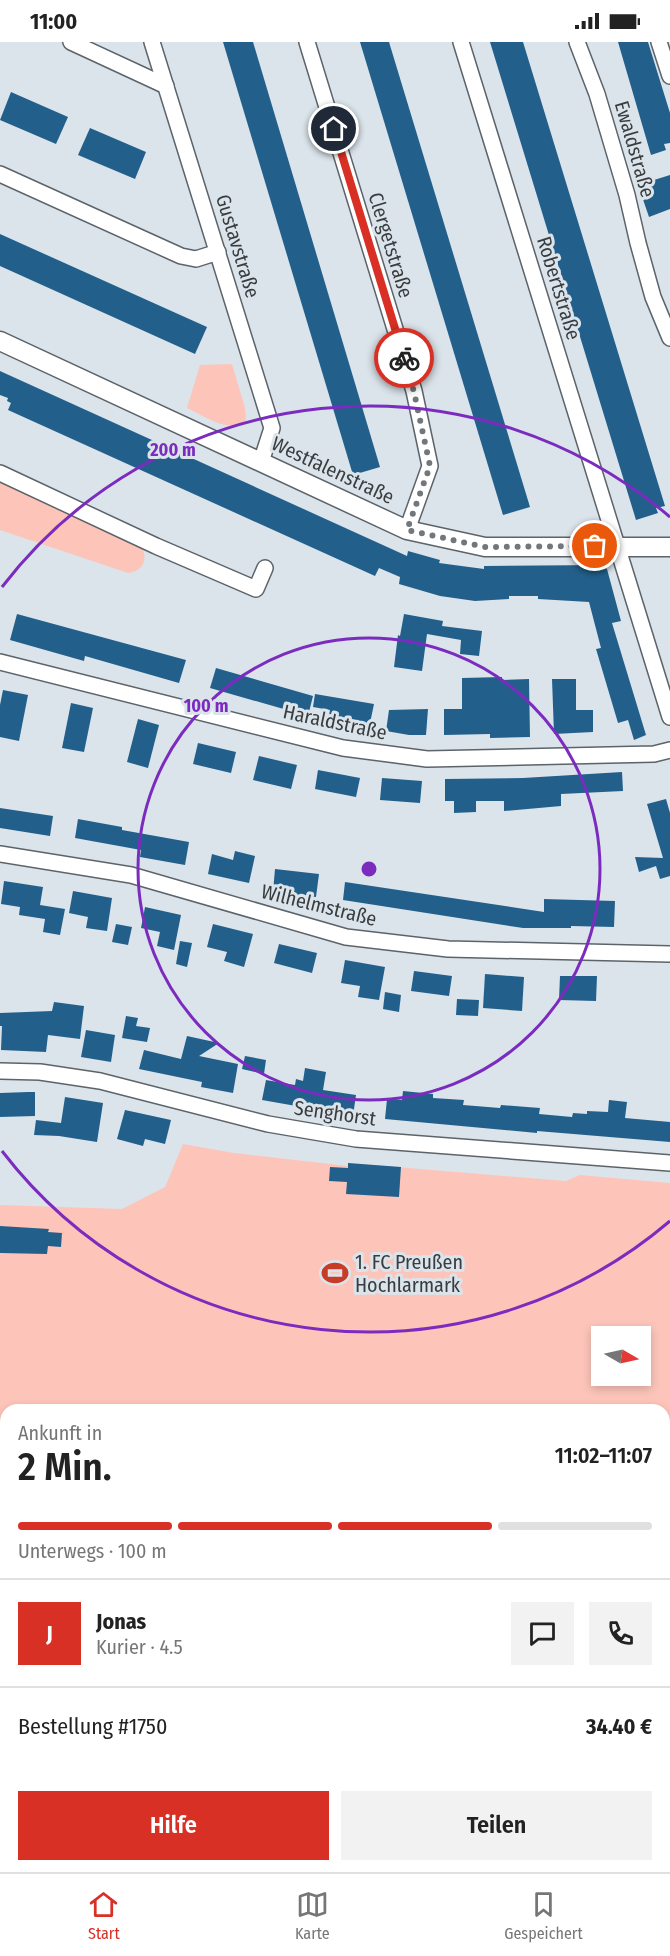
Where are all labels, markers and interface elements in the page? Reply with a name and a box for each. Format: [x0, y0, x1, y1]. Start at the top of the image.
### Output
text: 11:00 [30, 8, 77, 35]
street label: Ewaldstraße [610, 98, 660, 200]
pin [308, 103, 359, 154]
icon: home [317, 112, 350, 145]
street label: Clergetstraße [364, 189, 418, 301]
street label: Gustavstraße [211, 191, 265, 301]
street label: Robertstraße [532, 233, 586, 343]
courier [374, 328, 434, 388]
icon: bike [388, 342, 421, 375]
street label: Westfalenstraße [268, 431, 398, 509]
text: 200 m [149, 439, 196, 461]
pin [569, 520, 620, 571]
icon: bag [578, 529, 611, 562]
text: 100 m [184, 695, 228, 717]
street label: Haraldstraße [281, 699, 389, 745]
centre of rings [359, 859, 379, 879]
street label: Wilhelmstraße [259, 879, 379, 931]
street label: Senghorst [292, 1095, 378, 1131]
place label: 1. FC Preußen Hochlarmark [355, 1250, 463, 1297]
sports icon: 1. FC Preußen Hochlarmark [320, 1258, 350, 1288]
north arrow [591, 1326, 651, 1386]
map controls [591, 1326, 651, 1386]
text: Ankunft in [18, 1421, 102, 1445]
text: 11:02–11:07 [555, 1442, 652, 1469]
text: 2 Min. [18, 1444, 112, 1490]
text: Unterwegs · 100 m [18, 1539, 167, 1563]
button: chat [511, 1602, 574, 1665]
button: phone [589, 1602, 652, 1665]
text: Jonas [96, 1608, 146, 1635]
text: J [46, 1620, 53, 1647]
text: Kurier · 4.5 [96, 1635, 183, 1659]
text: Bestellung #1750 [18, 1713, 167, 1740]
text: 34.40 € [586, 1713, 652, 1740]
button: Hilfe [18, 1791, 329, 1860]
button: Teilen [341, 1791, 652, 1860]
tab: Start [87, 1888, 120, 1943]
tab: Karte [295, 1888, 330, 1943]
tab: Gespeichert [504, 1888, 583, 1943]

